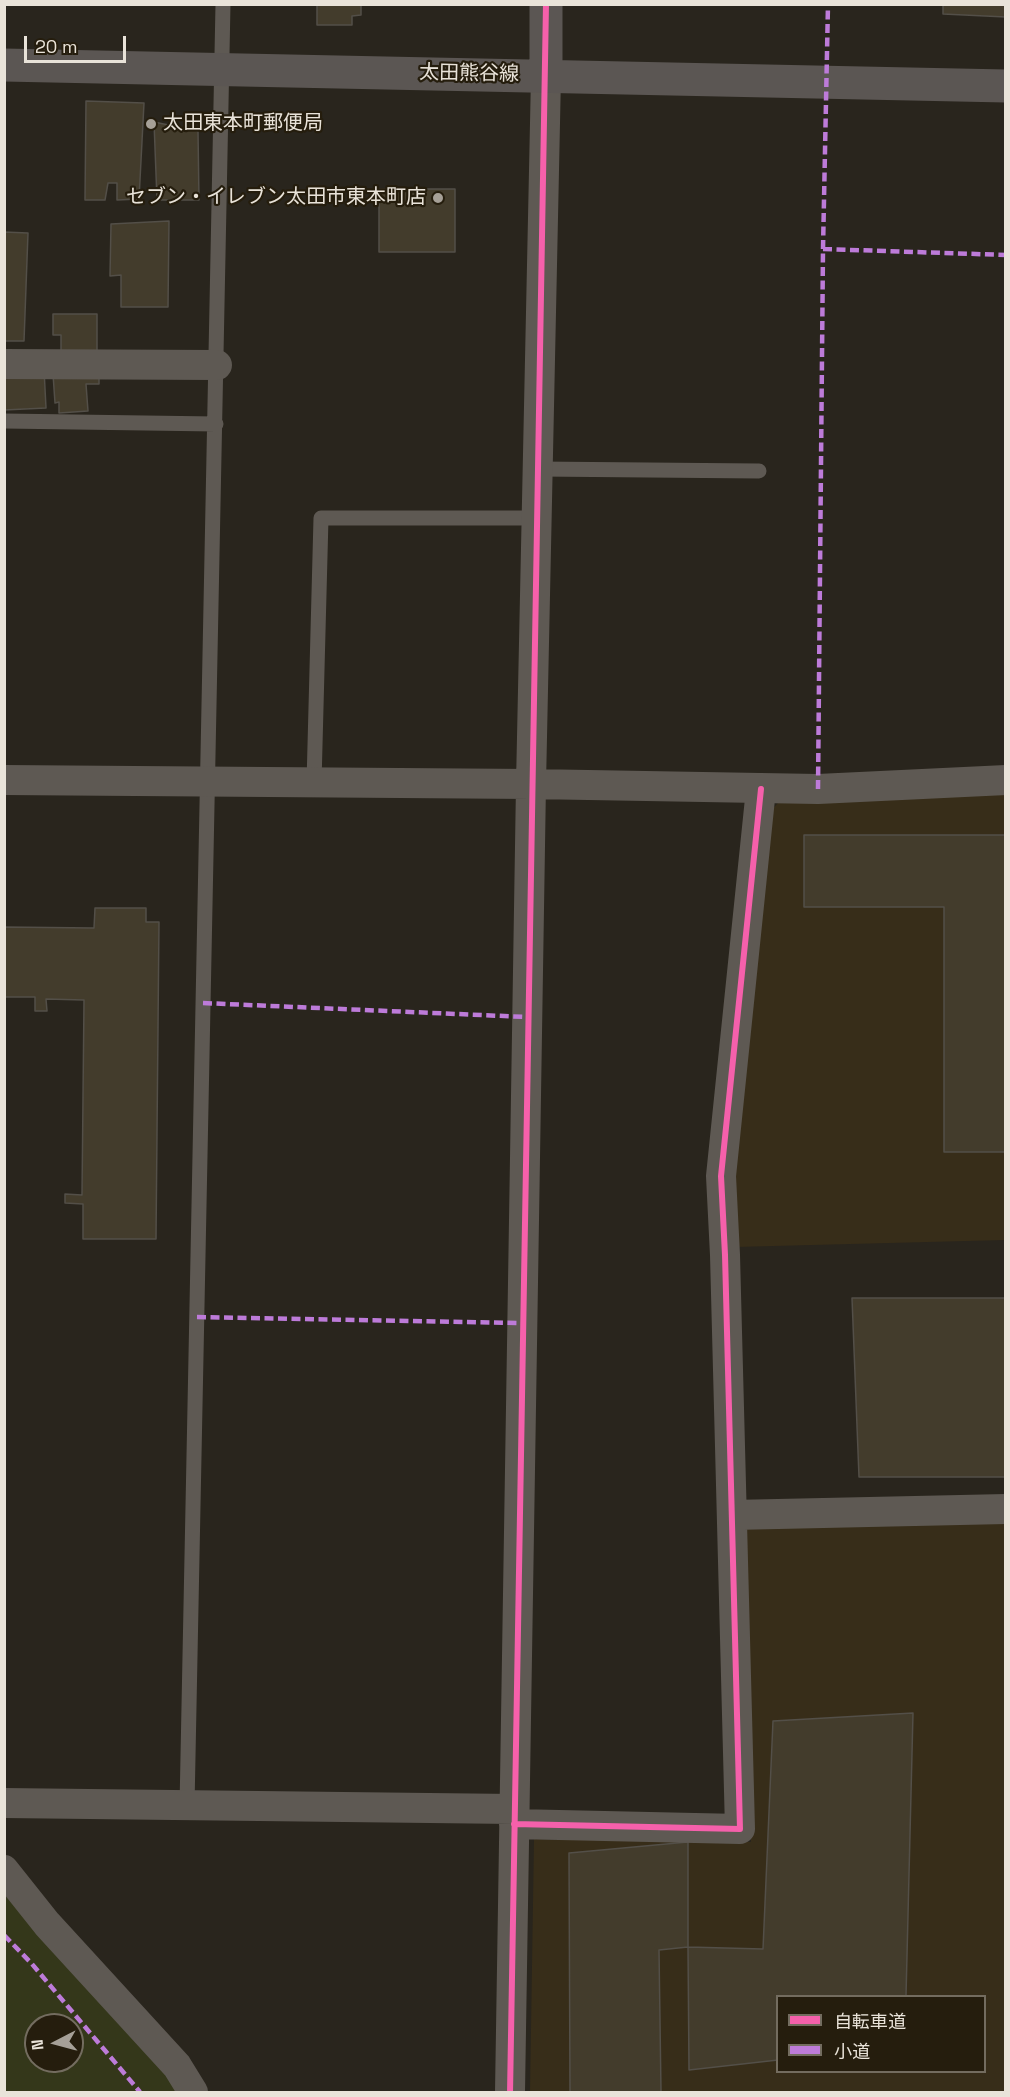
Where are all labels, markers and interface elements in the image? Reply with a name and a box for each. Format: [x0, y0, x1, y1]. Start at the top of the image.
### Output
scale bar [27, 24, 129, 62]
text: 20 m [35, 35, 78, 58]
street label: 太田熊谷線 [419, 61, 519, 87]
place label: 太田東本町郵便局 [163, 112, 323, 136]
marker: 太田東本町郵便局 [144, 117, 158, 131]
place label: セブン・イレブン太田市東本町店 [126, 186, 426, 210]
marker: セブン・イレブン太田市東本町店 [431, 191, 445, 205]
legend [776, 1995, 986, 2073]
text: 自転車道 [834, 2010, 906, 2033]
north arrow [24, 2013, 84, 2073]
text: N [27, 2038, 49, 2051]
text: 小道 [834, 2040, 870, 2063]

